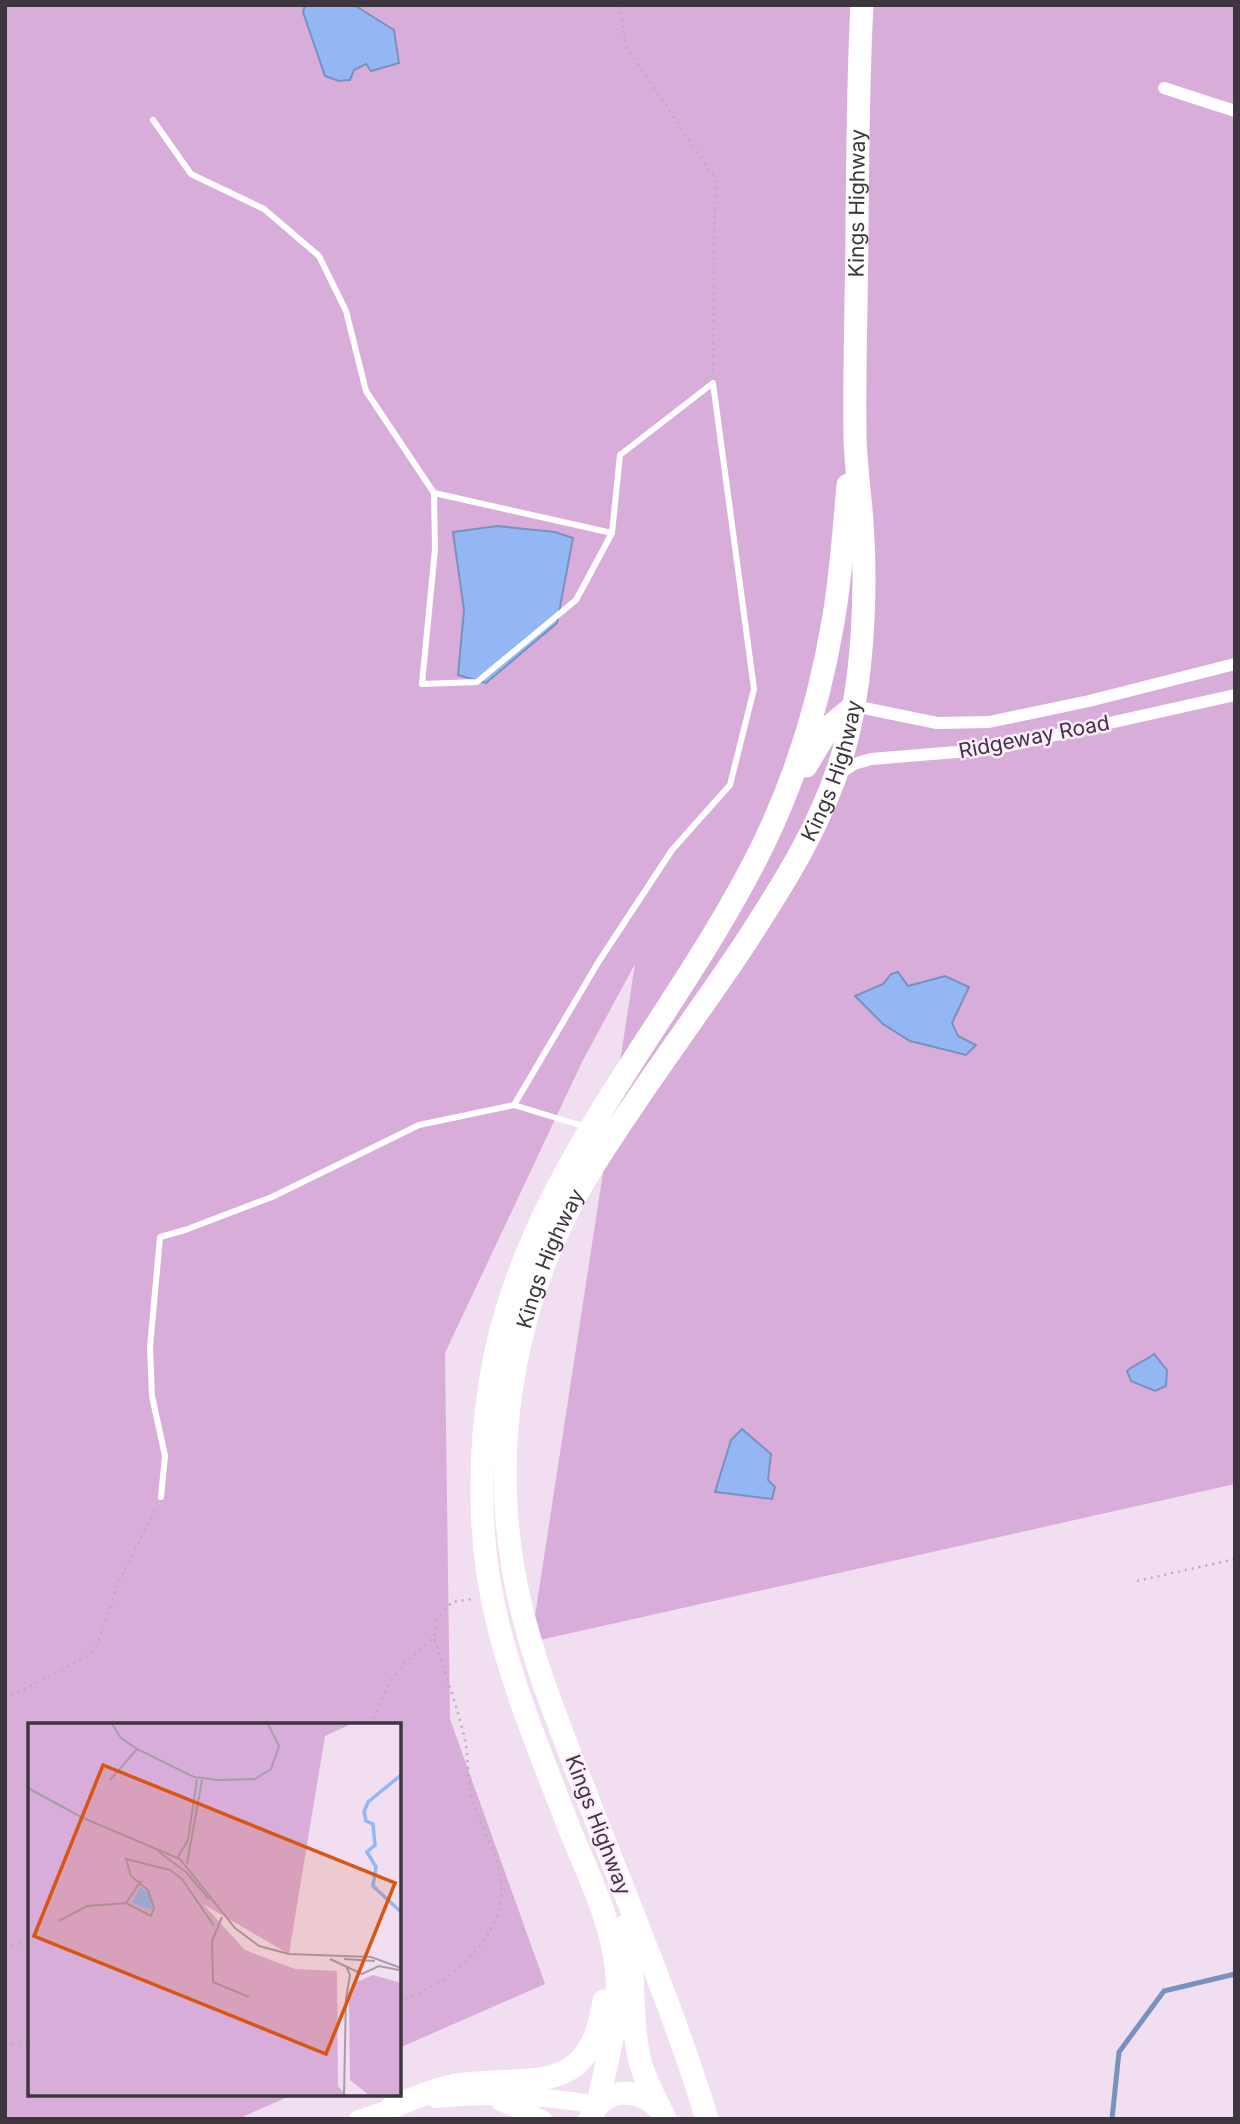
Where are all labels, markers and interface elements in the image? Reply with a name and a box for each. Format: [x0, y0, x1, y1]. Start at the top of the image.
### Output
street label: Kings Highway [843, 129, 870, 278]
street label: Kings Highway [796, 698, 867, 846]
street label: Ridgeway Road [956, 710, 1111, 763]
street label: Kings Highway [511, 1184, 589, 1331]
inset map [28, 1723, 401, 2096]
street label: Kings Highway [560, 1751, 637, 1899]

